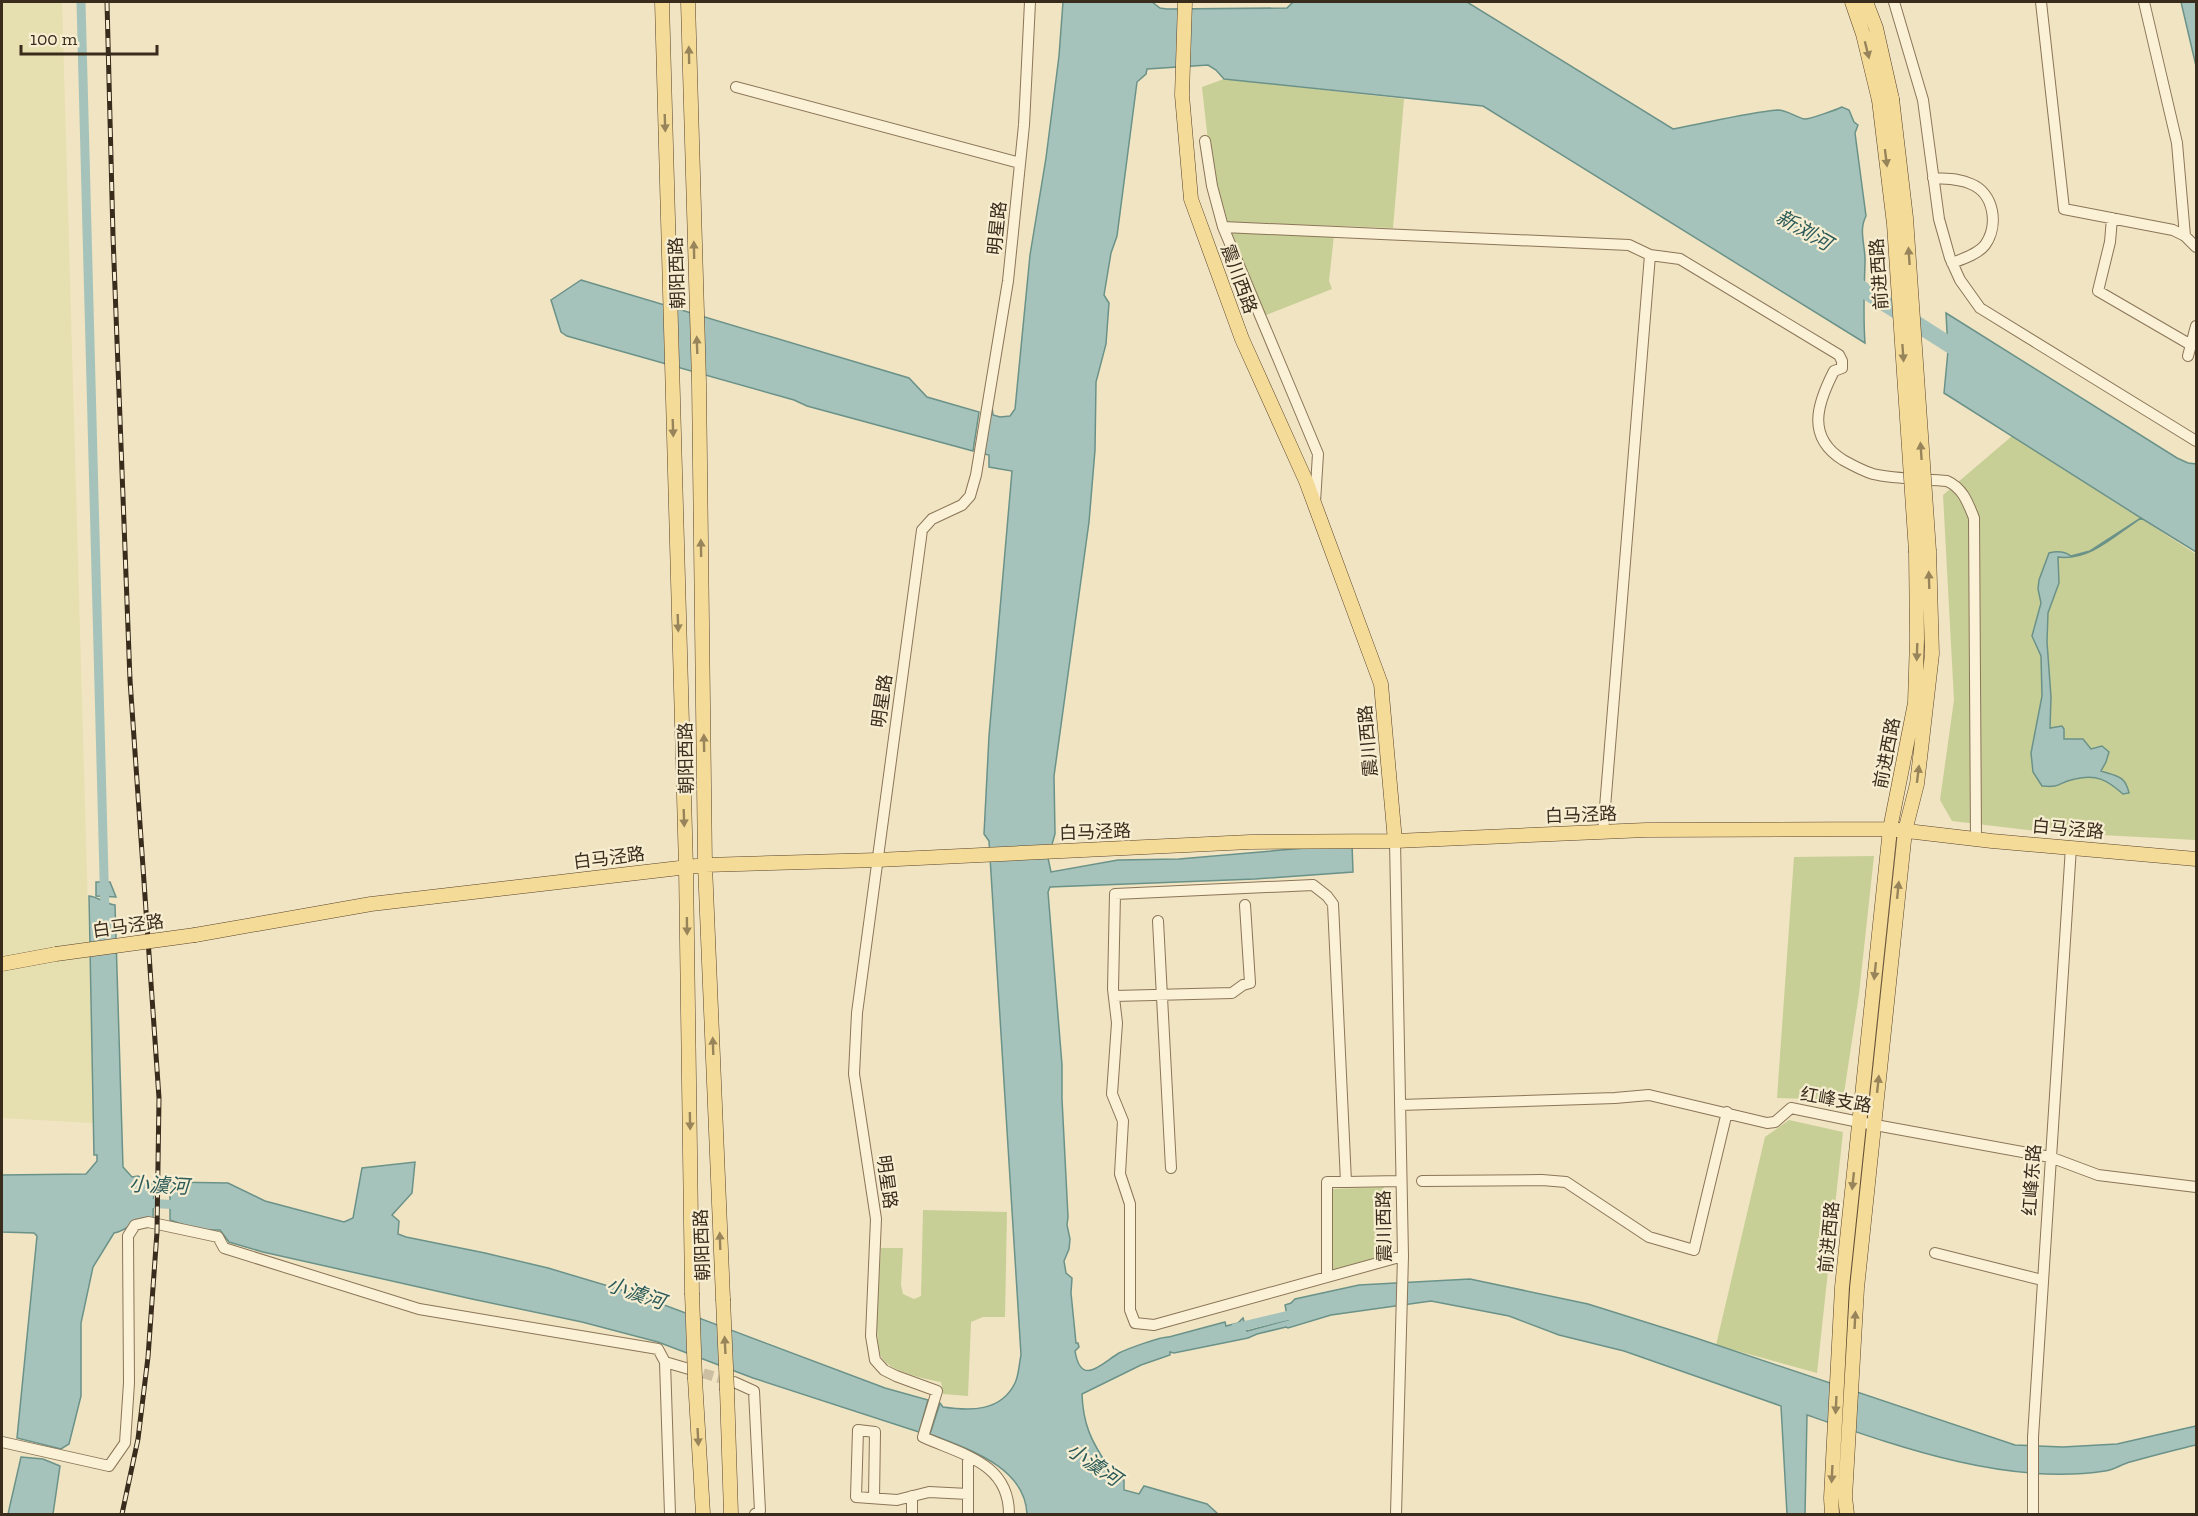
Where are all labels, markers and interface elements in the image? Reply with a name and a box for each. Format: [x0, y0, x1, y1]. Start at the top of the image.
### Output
scale bar [21, 18, 158, 56]
text: 100 m [30, 28, 78, 50]
one-way arrow [1863, 41, 1873, 60]
one-way arrow [685, 45, 694, 64]
one-way arrow [660, 113, 670, 132]
one-way arrow [1882, 149, 1891, 168]
street label: 明星路 [983, 200, 1011, 256]
water label: 新浏河 [1772, 205, 1839, 257]
street label: 朝阳西路 [665, 237, 689, 309]
street label: 前进西路 [1866, 237, 1892, 311]
one-way arrow [689, 240, 699, 259]
street label: 震川西路 [1216, 241, 1262, 317]
one-way arrow [1904, 246, 1913, 265]
one-way arrow [692, 336, 702, 355]
one-way arrow [1898, 343, 1907, 362]
one-way arrow [668, 419, 677, 438]
one-way arrow [1916, 441, 1926, 460]
one-way arrow [696, 539, 706, 558]
one-way arrow [1925, 570, 1934, 589]
one-way arrow [674, 614, 683, 633]
one-way arrow [1912, 643, 1921, 662]
street label: 明星路 [867, 673, 897, 729]
street label: 震川西路 [1354, 704, 1382, 778]
street label: 前进西路 [1869, 716, 1905, 790]
street label: 朝阳西路 [674, 722, 698, 794]
one-way arrow [699, 734, 709, 753]
one-way arrow [1913, 765, 1922, 784]
street label: 白马泾路 [1545, 803, 1617, 827]
one-way arrow [679, 809, 689, 828]
street label: 白马泾路 [2031, 815, 2105, 843]
street label: 白马泾路 [1059, 820, 1131, 844]
street label: 白马泾路 [572, 843, 646, 873]
one-way arrow [1893, 880, 1903, 899]
street label: 白马泾路 [91, 910, 165, 942]
one-way arrow [682, 917, 691, 936]
one-way arrow [1870, 961, 1880, 980]
one-way arrow [708, 1036, 717, 1055]
one-way arrow [1873, 1074, 1883, 1093]
street label: 红峰支路 [1799, 1083, 1873, 1117]
one-way arrow [685, 1112, 695, 1131]
street label: 红峰东路 [2019, 1143, 2045, 1217]
street label: 明星路 [872, 1154, 902, 1210]
water label: 小澞河 [128, 1171, 194, 1199]
one-way arrow [1848, 1171, 1858, 1190]
street label: 震川西路 [1372, 1190, 1396, 1262]
street label: 前进西路 [1814, 1200, 1844, 1274]
street label: 朝阳西路 [690, 1209, 714, 1281]
one-way arrow [716, 1231, 725, 1250]
water label: 小澞河 [604, 1272, 672, 1315]
one-way arrow [1850, 1310, 1859, 1329]
one-way arrow [720, 1335, 729, 1354]
one-way arrow [1831, 1395, 1840, 1414]
one-way arrow [694, 1428, 703, 1447]
water label: 小澞河 [1062, 1437, 1129, 1493]
one-way arrow [1827, 1464, 1837, 1483]

